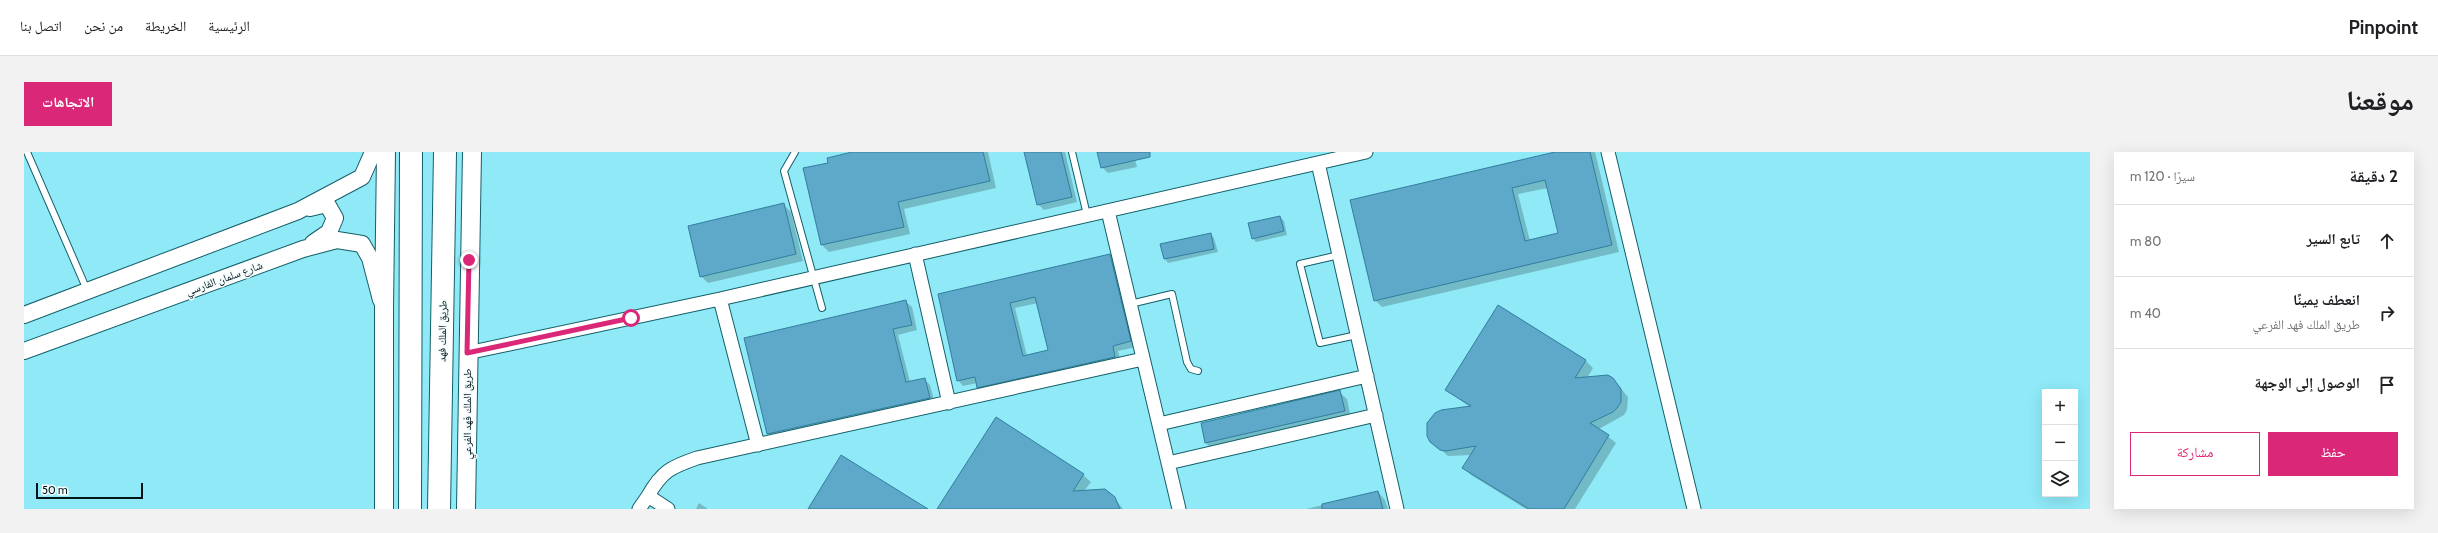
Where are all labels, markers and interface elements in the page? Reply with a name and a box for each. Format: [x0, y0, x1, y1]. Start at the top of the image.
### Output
text: Pinpoint [2349, 16, 2418, 39]
text: اتصل بنا [20, 17, 62, 35]
text: من نحن [84, 17, 123, 35]
text: الخريطة [145, 17, 186, 35]
text: الرئيسية [208, 17, 250, 35]
button: الاتجاهات [24, 82, 112, 126]
text: موقعنا [2346, 83, 2414, 117]
text: 2 دقيقة [2349, 166, 2398, 186]
text: سيرًا · 120 m [2130, 168, 2195, 184]
text: تابع السير [2307, 230, 2360, 248]
icon: ahead [2376, 230, 2398, 252]
text: 80 m [2130, 233, 2161, 249]
route end [460, 251, 478, 269]
street label: شارع سلمان الفارسي [184, 258, 265, 300]
text: انعطف يمينًا [2293, 291, 2360, 309]
street label: طريق الملك فهد [434, 300, 450, 362]
icon: right [2376, 302, 2398, 324]
text: 40 m [2130, 305, 2161, 321]
route start [622, 309, 640, 327]
text: طريق الملك فهد الفرعي [2252, 316, 2360, 332]
street label: طريق الملك فهد الفرعي [460, 368, 476, 460]
text: الوصول إلى الوجهة [2255, 374, 2360, 392]
icon: arrive [2376, 374, 2398, 396]
map controls [2042, 389, 2078, 497]
button: + [2042, 389, 2078, 425]
button: − [2042, 425, 2078, 461]
button: مشاركة [2130, 432, 2260, 476]
button: حفظ [2268, 432, 2398, 476]
button: layers [2042, 461, 2078, 497]
scale bar [36, 481, 143, 500]
text: 50 m [42, 483, 68, 497]

